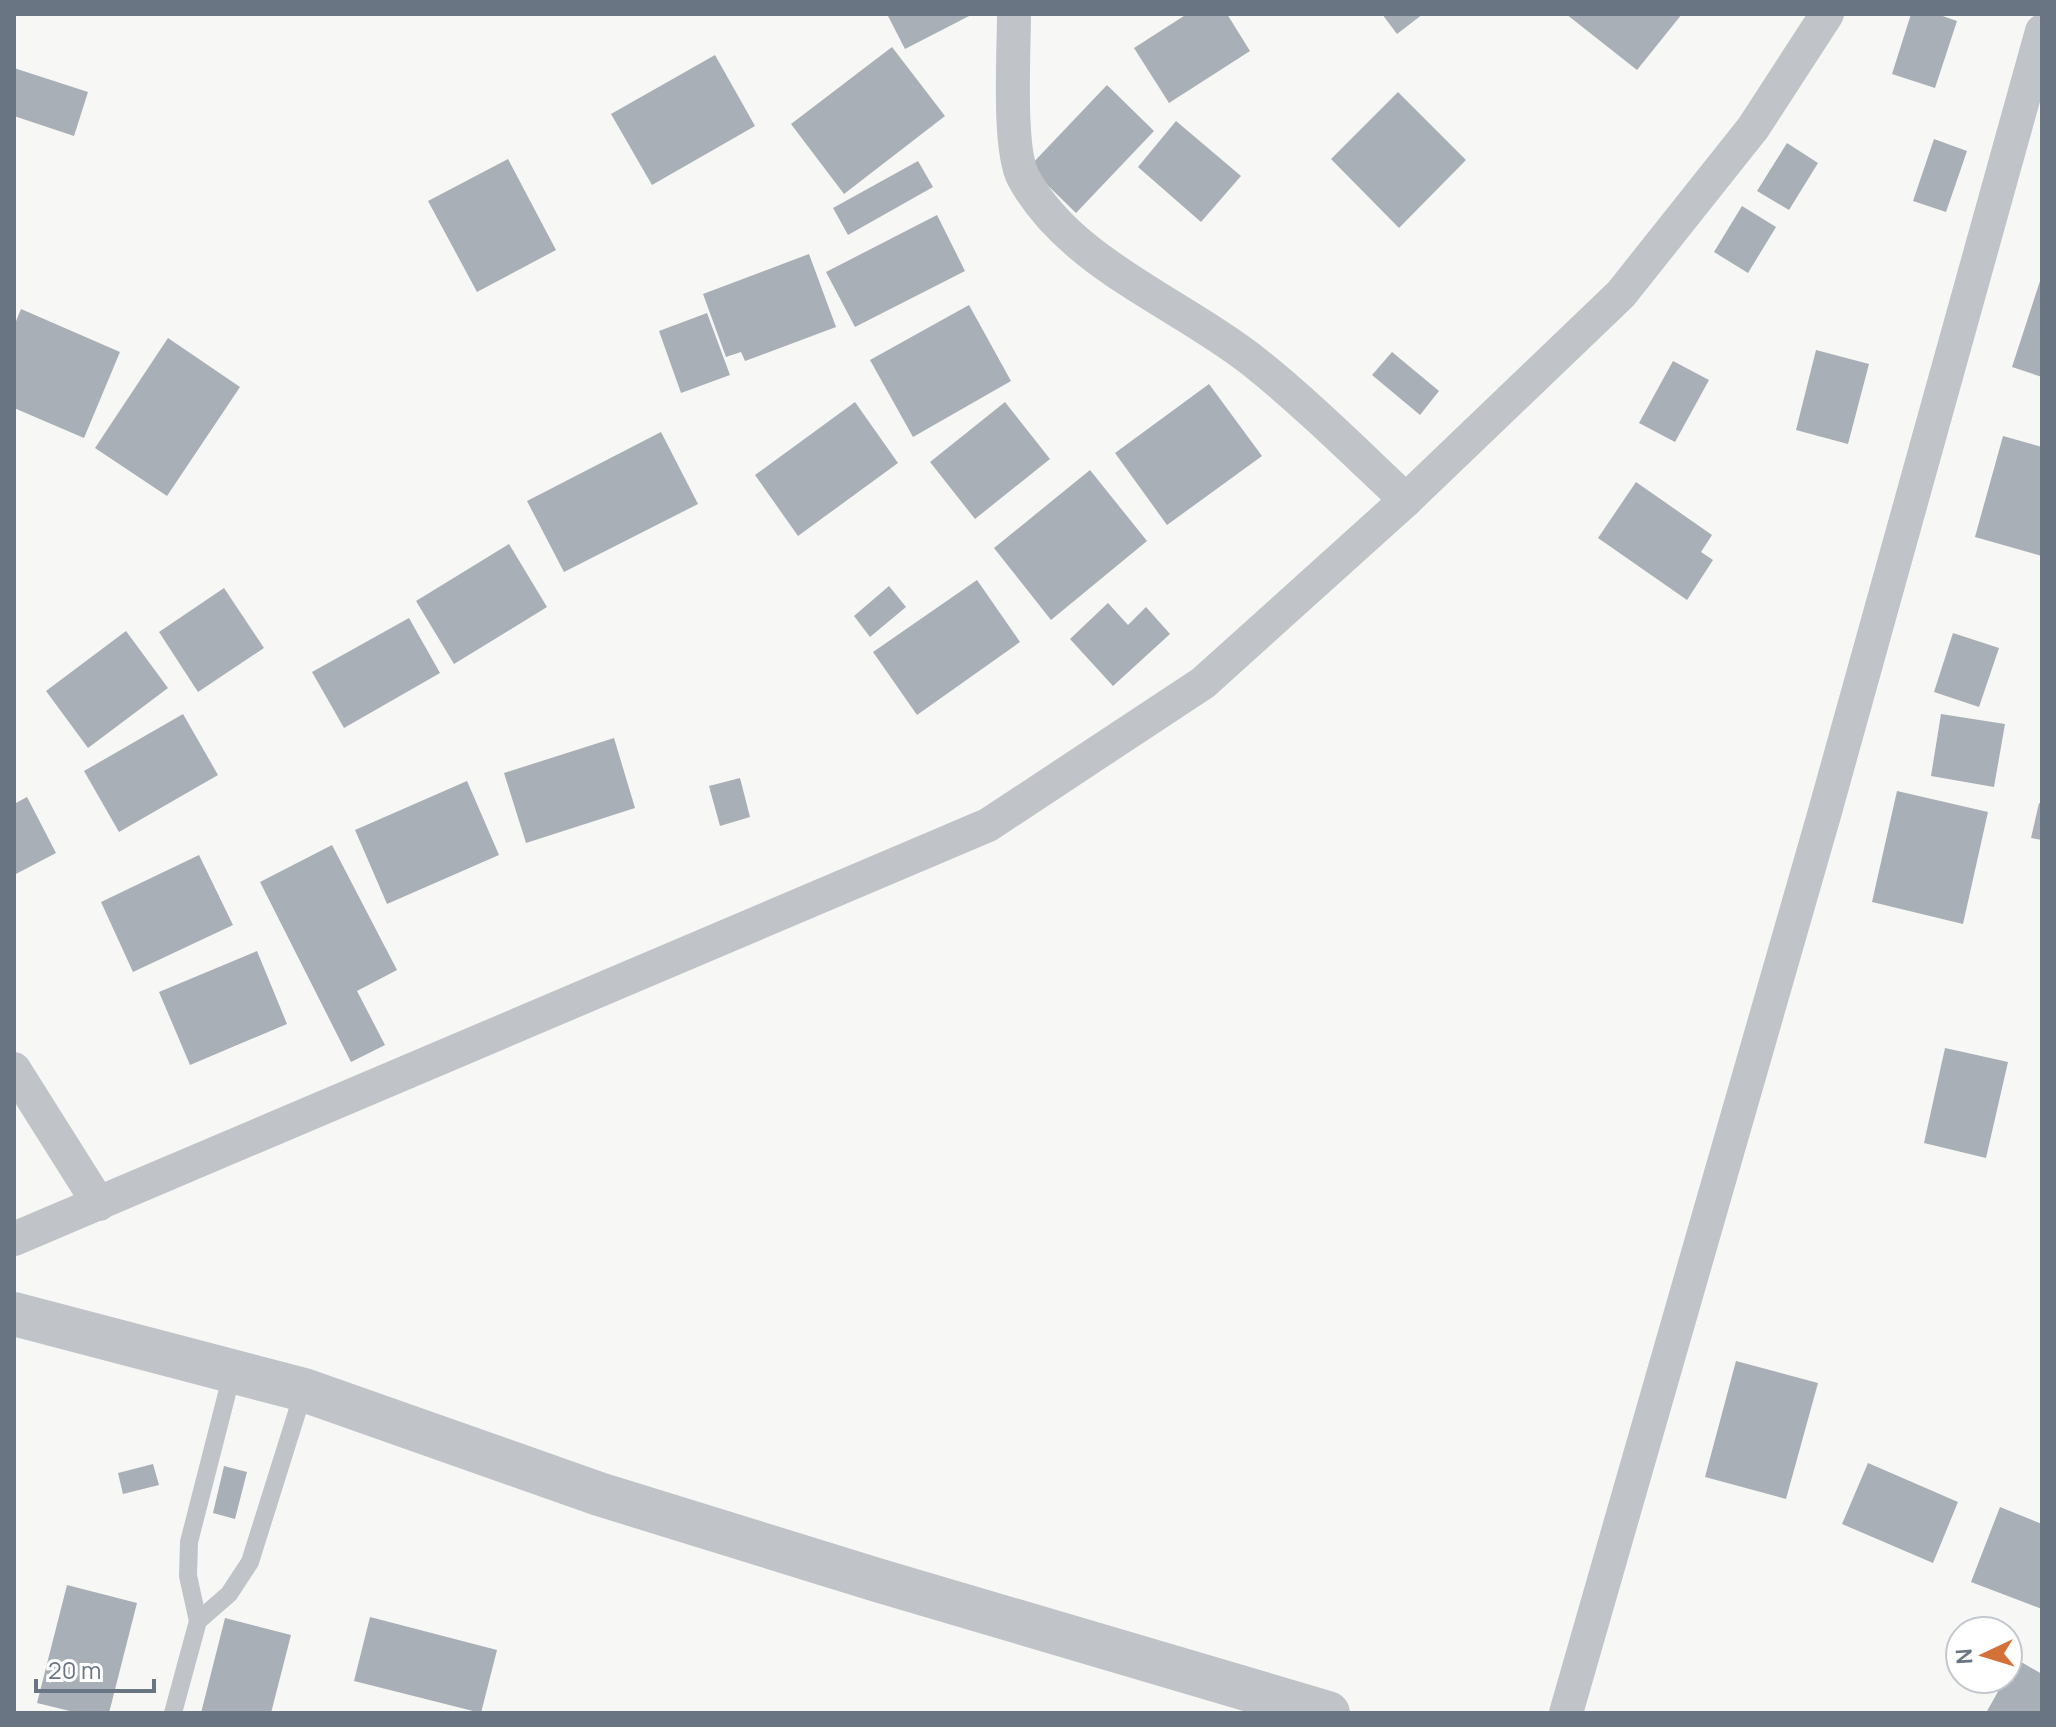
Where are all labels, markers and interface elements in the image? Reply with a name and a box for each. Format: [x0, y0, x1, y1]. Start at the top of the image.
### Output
north arrow [1944, 1615, 2024, 1695]
scale bar [36, 1643, 154, 1693]
text: N [1949, 1647, 1980, 1665]
text: 20 m [48, 1653, 101, 1686]

